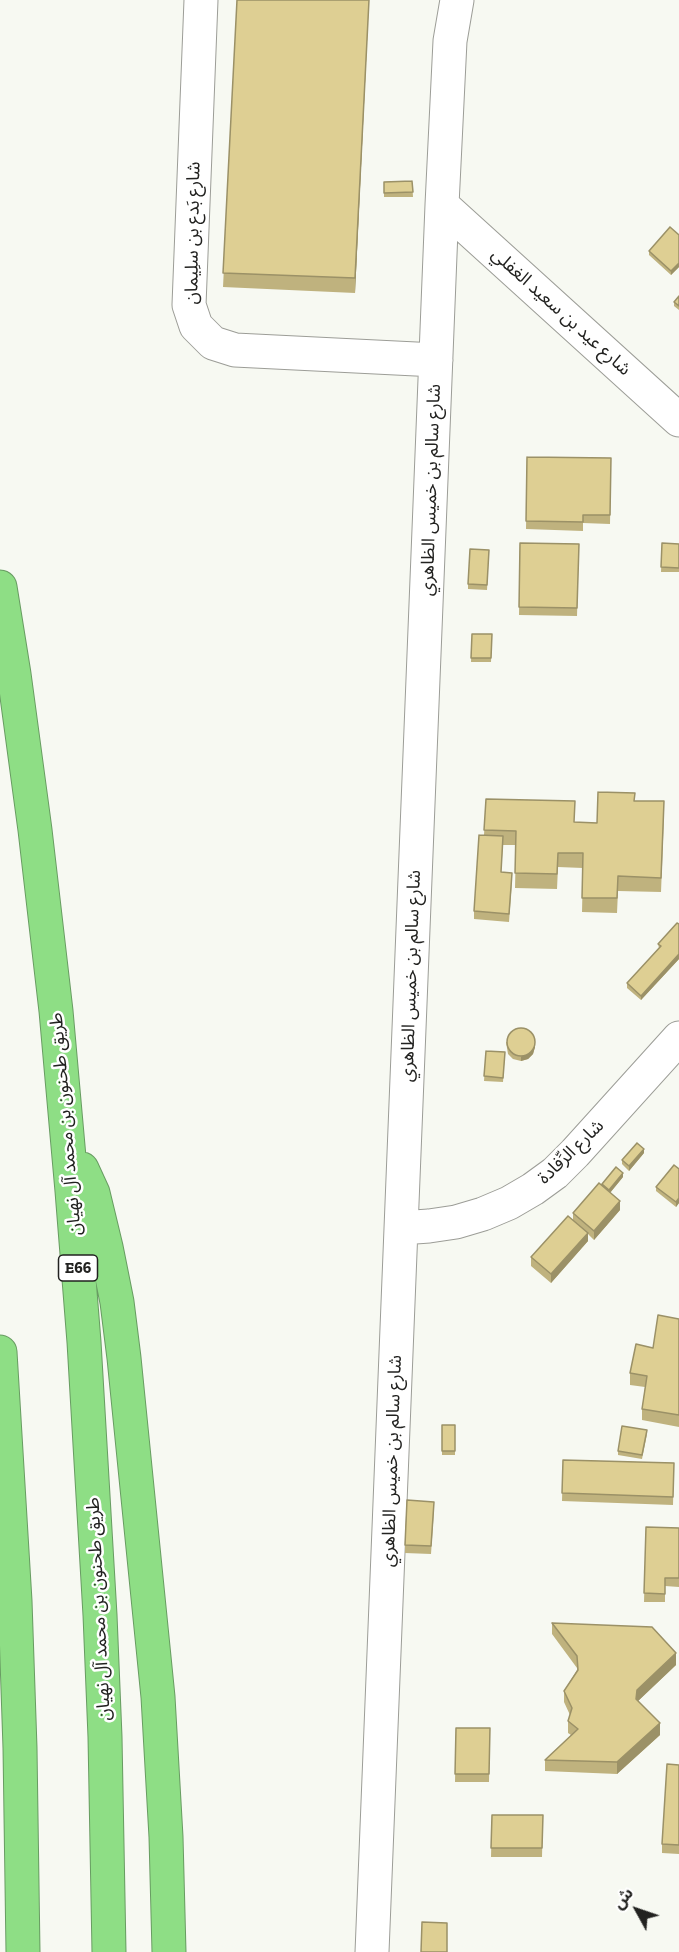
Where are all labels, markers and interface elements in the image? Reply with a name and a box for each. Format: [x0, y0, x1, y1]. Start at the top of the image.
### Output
street label: شارع بَدع بن سلِيمان [181, 161, 205, 305]
street label: شارع عيد بن سعيد الغفلي [487, 244, 635, 380]
street label: شارع سالم بن خميس الظاهري [417, 384, 445, 596]
street label: شارع سالم بن خميس الظاهري [397, 870, 425, 1082]
street label: طريق طحنون بن محمد آل نهيان [45, 1012, 87, 1236]
street label: شارع الرِّفادة [533, 1115, 609, 1189]
road number: E66 [58, 1255, 98, 1281]
street label: شارع سالم بن خميس الظاهري [378, 1355, 406, 1567]
street label: طريق طحنون بن محمد آل نهيان [82, 1497, 116, 1721]
north arrow [607, 1880, 667, 1940]
text: ش [609, 1884, 637, 1913]

